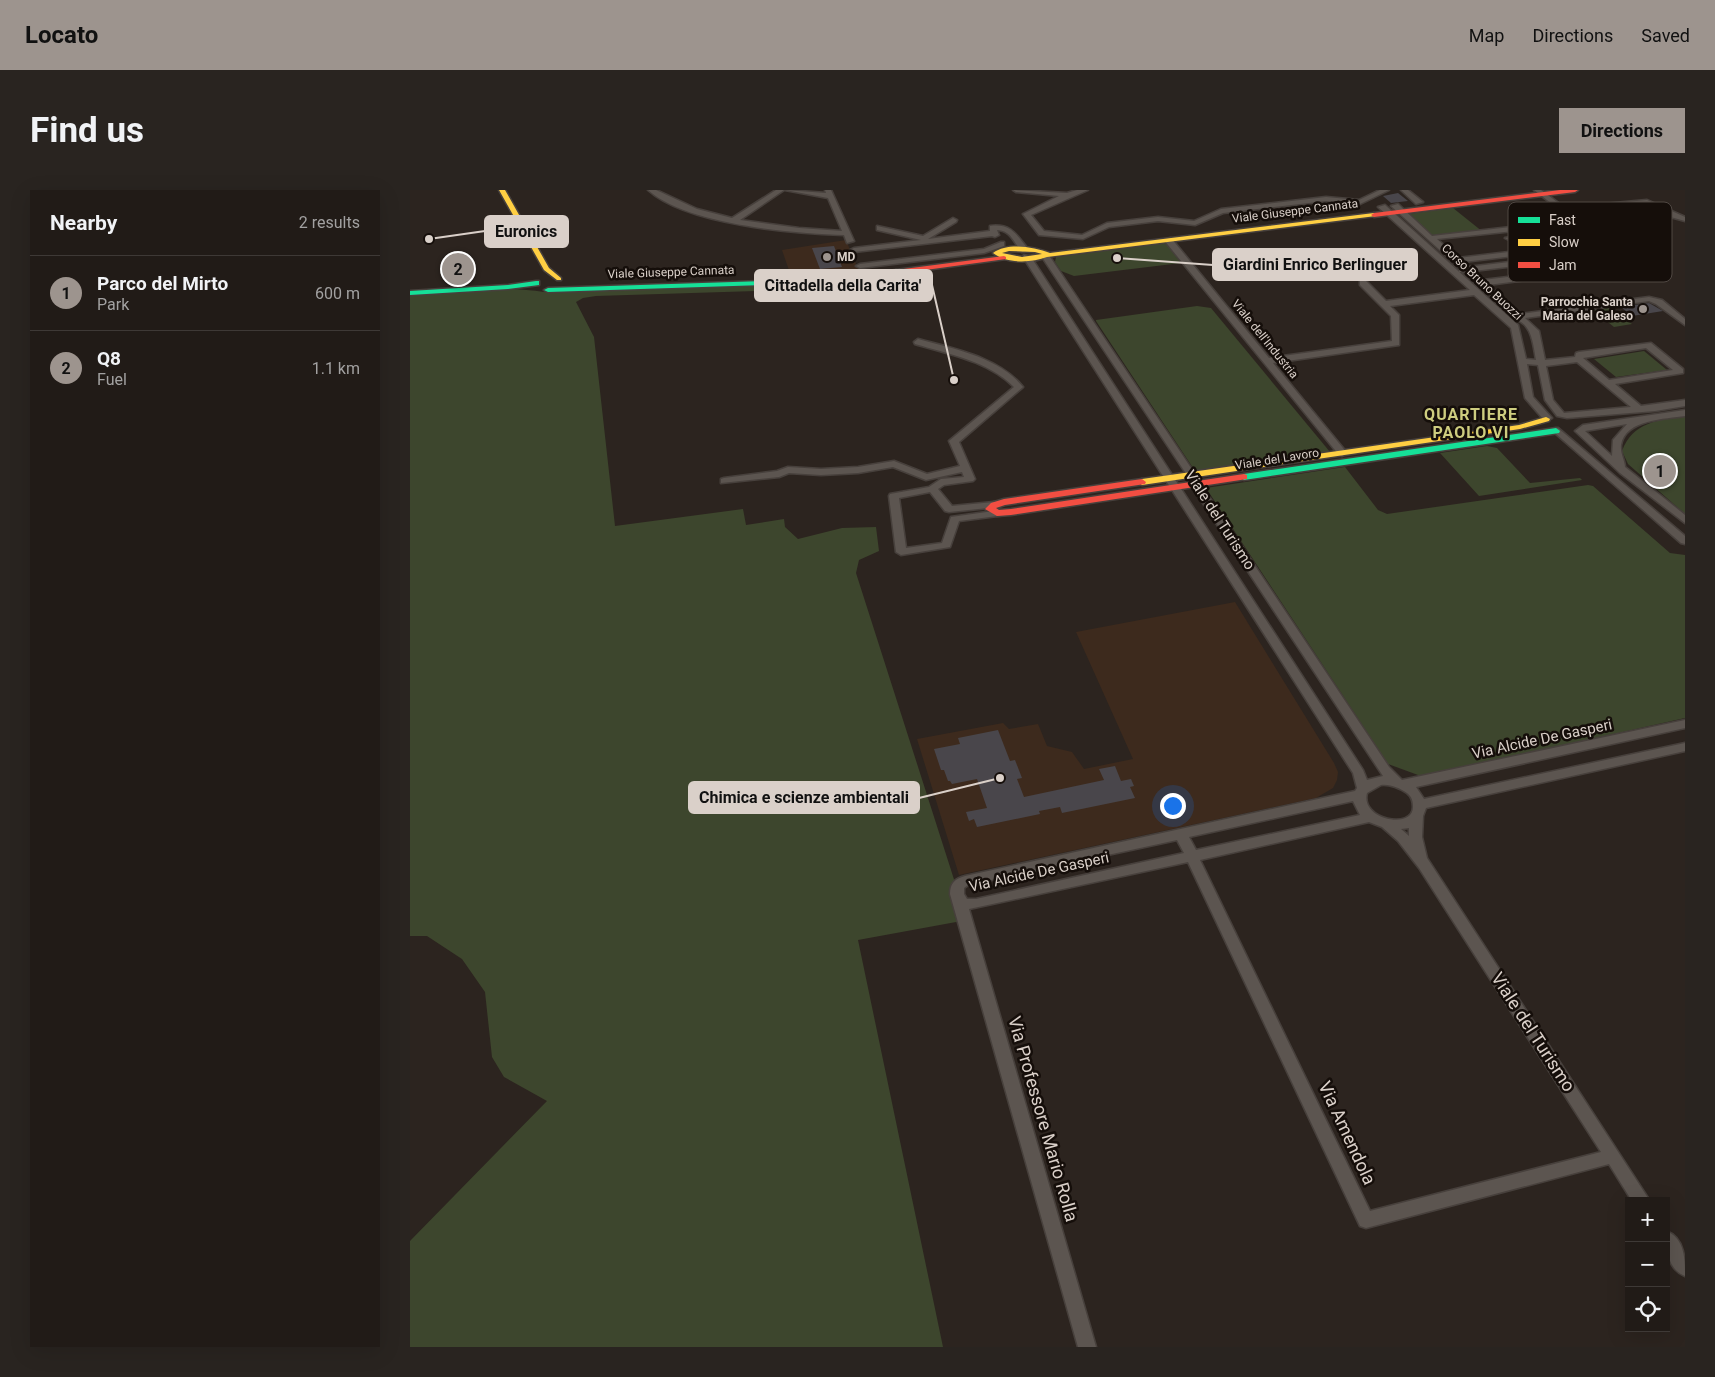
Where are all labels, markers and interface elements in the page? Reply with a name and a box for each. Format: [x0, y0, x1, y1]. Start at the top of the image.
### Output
text: Locato [25, 21, 98, 49]
text: Map [1469, 25, 1504, 46]
text: Directions [1532, 25, 1613, 46]
text: Saved [1641, 25, 1690, 46]
button: Directions [1559, 108, 1685, 153]
text: Find us [30, 110, 144, 151]
street label: Viale Giuseppe Cannata [1231, 196, 1359, 226]
legend [1508, 202, 1672, 282]
text: Nearby [50, 211, 117, 235]
text: Fast [1549, 212, 1576, 228]
text: 2 results [299, 213, 360, 232]
callout: Euronics [485, 216, 568, 247]
text: Euronics [495, 222, 557, 241]
text: Slow [1549, 234, 1580, 250]
street label: Corso Bruno Buozzi [1439, 241, 1525, 323]
callout: Giardini Enrico Berlinguer [1213, 249, 1417, 280]
pin: 2 [442, 250, 474, 288]
place label: MD [837, 250, 856, 264]
marker: MD [821, 251, 833, 263]
text: Giardini Enrico Berlinguer [1223, 255, 1407, 274]
text: Jam [1549, 257, 1577, 273]
street label: Viale Giuseppe Cannata [607, 263, 735, 281]
callout: Cittadella della Carita' [755, 270, 932, 301]
text: Parco del Mirto [97, 272, 228, 295]
text: Cittadella della Carita' [765, 276, 922, 295]
text: 1 [61, 284, 71, 303]
text: 600 m [315, 284, 360, 303]
text: Park [97, 295, 129, 314]
place label: Parrocchia Santa Maria del Galeso [1541, 295, 1634, 323]
street label: Viale dell'Industria [1229, 297, 1301, 381]
marker: Parrocchia Santa Maria del Galeso [1637, 303, 1649, 315]
text: Q8 [97, 347, 121, 370]
text: 2 [61, 359, 71, 378]
text: 1.1 km [312, 359, 360, 378]
text: Fuel [97, 370, 127, 389]
district label: QUARTIERE PAOLO VI [1424, 405, 1518, 442]
street label: Viale del Lavoro [1234, 445, 1320, 473]
pin: 1 [1644, 452, 1676, 490]
street label: Viale del Turismo [1181, 467, 1259, 573]
street label: Via Alcide De Gasperi [1470, 715, 1614, 763]
callout: Chimica e scienze ambientali [689, 782, 919, 813]
text: Chimica e scienze ambientali [699, 788, 909, 807]
your location [1160, 793, 1186, 819]
street label: Via Alcide De Gasperi [967, 848, 1111, 896]
street label: Viale del Turismo [1487, 968, 1580, 1095]
street label: Via Professore Mario Rolla [1004, 1014, 1083, 1224]
street label: Via Amendola [1314, 1078, 1381, 1188]
map controls [1625, 1197, 1670, 1332]
button: + [1625, 1197, 1670, 1242]
button: − [1625, 1242, 1670, 1287]
button: locate [1625, 1287, 1670, 1332]

